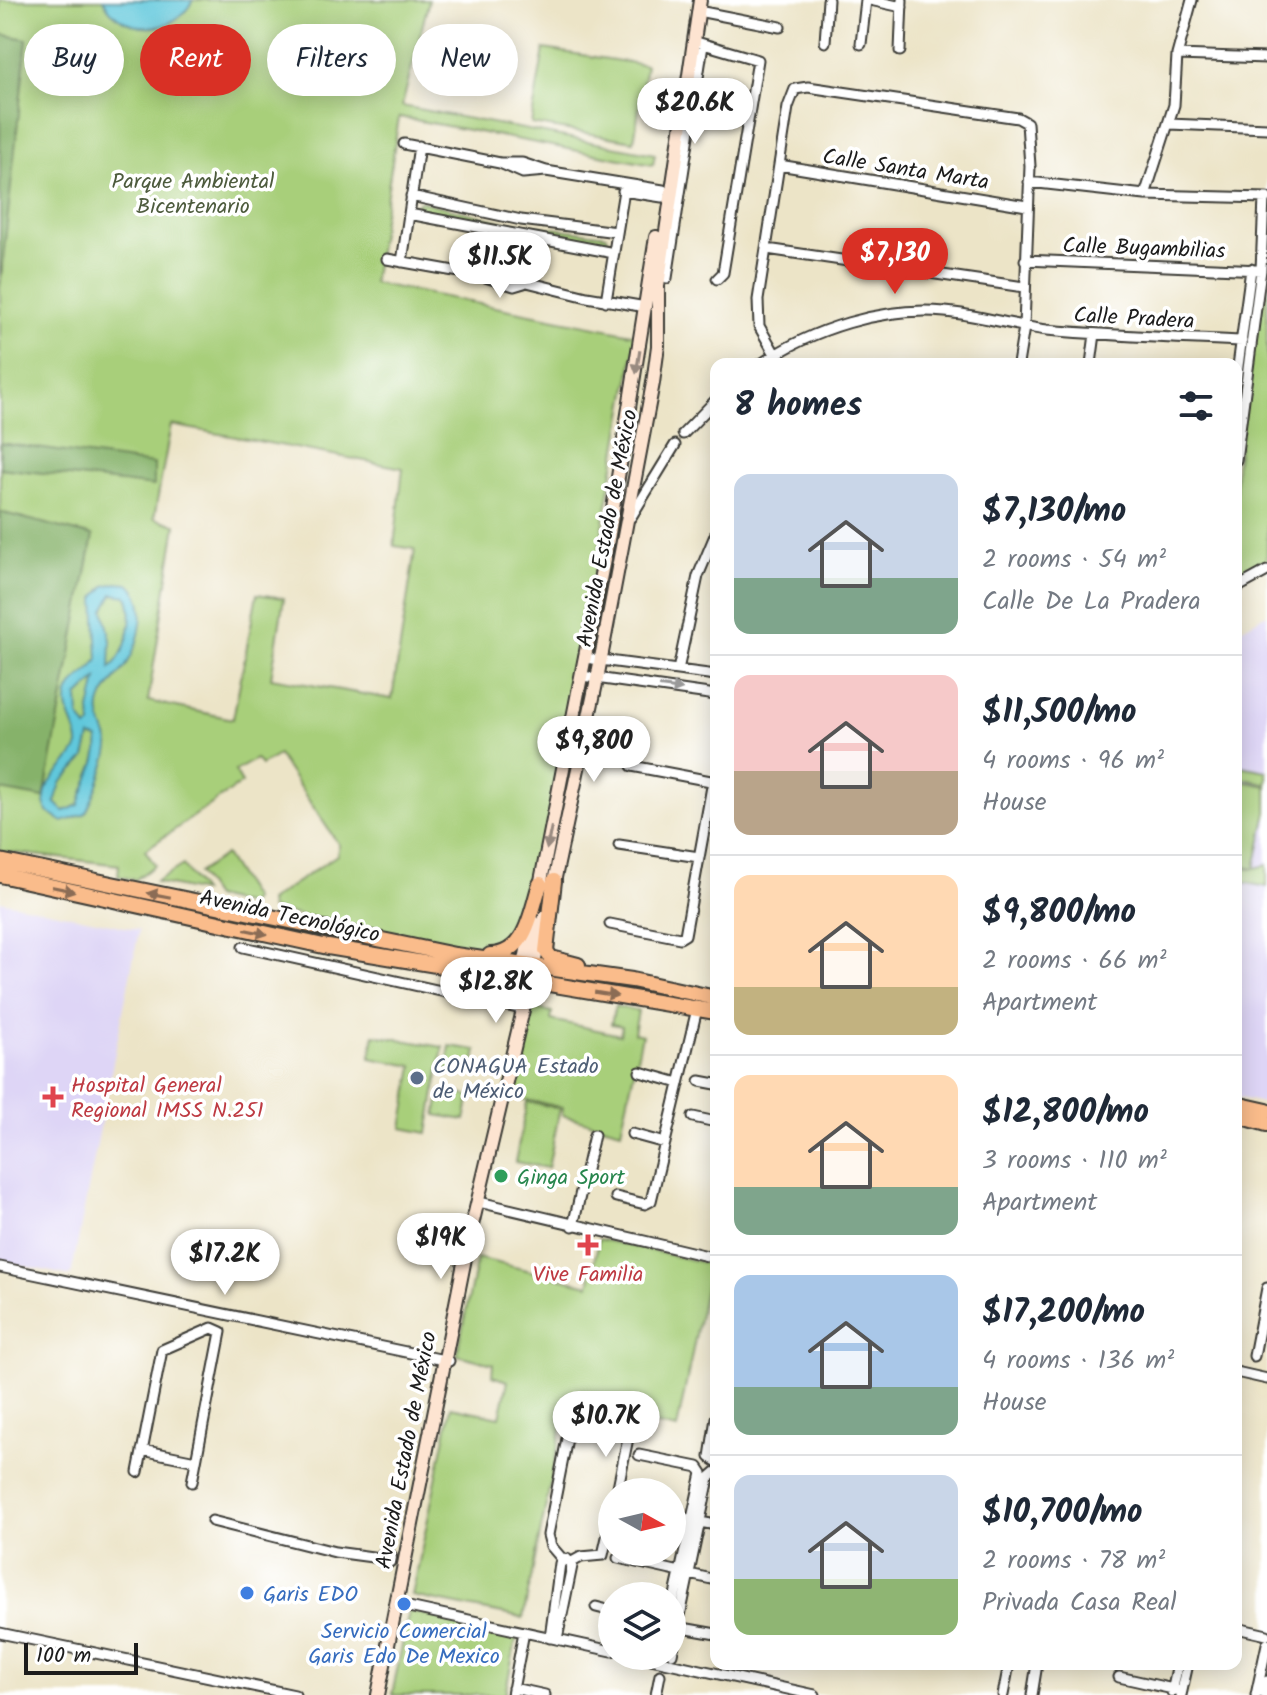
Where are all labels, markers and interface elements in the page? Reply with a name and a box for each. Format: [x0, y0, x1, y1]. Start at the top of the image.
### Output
chip: Buy [24, 24, 124, 96]
chip: Rent [140, 24, 251, 96]
chip: Filters [267, 24, 396, 96]
chip: New [412, 24, 518, 96]
pin: $20.6K [630, 78, 760, 146]
text: $20.6K [655, 83, 735, 125]
street label: Calle Santa Marta [820, 140, 991, 201]
park label: Parque Ambiental Bicentenario [112, 165, 275, 225]
pin: $7,130 [830, 228, 960, 296]
street label: Calle Bugambilias [1062, 229, 1227, 270]
pin: $11.5K [435, 232, 565, 300]
text: $7,130 [860, 233, 930, 275]
text: $11.5K [467, 237, 533, 279]
street label: Calle Pradera [1073, 299, 1195, 340]
one-way arrow [631, 350, 643, 375]
text: 8 homes [734, 379, 862, 433]
icon: filters [1174, 384, 1218, 428]
street label: Avenida Estado de México [568, 407, 649, 650]
text: $7,130/mo [982, 485, 1126, 539]
icon: home [798, 506, 894, 602]
text: 2 rooms · 54 m² [982, 539, 1166, 581]
text: Calle De La Pradera [982, 581, 1201, 623]
one-way arrow [658, 682, 683, 695]
text: $11,500/mo [982, 686, 1137, 740]
icon: home [798, 707, 894, 803]
pin: $9,800 [529, 716, 659, 784]
text: $9,800 [555, 721, 633, 763]
text: 4 rooms · 96 m² [982, 740, 1164, 782]
text: House [982, 782, 1046, 824]
one-way arrow [543, 826, 555, 851]
street label: Avenida Tecnológico [196, 881, 383, 954]
one-way arrow [50, 883, 75, 896]
text: $9,800/mo [982, 886, 1136, 940]
one-way arrow [146, 889, 171, 901]
icon: home [798, 907, 894, 1003]
one-way arrow [244, 926, 269, 939]
text: 2 rooms · 66 m² [982, 940, 1167, 982]
pin: $12.8K [431, 957, 561, 1025]
text: $12.8K [458, 962, 534, 1004]
text: Apartment [982, 982, 1097, 1024]
one-way arrow [594, 989, 619, 1001]
place label: CONAGUA Estado de México [433, 1050, 599, 1110]
place label: Hospital General Regional IMSS N.251 [71, 1069, 264, 1129]
marker: CONAGUA Estado de México [408, 1069, 426, 1087]
marker: Hospital General Regional IMSS N.251 [42, 1086, 64, 1108]
text: $12,800/mo [982, 1086, 1149, 1140]
icon: home [798, 1107, 894, 1203]
text: 3 rooms · 110 m² [982, 1140, 1167, 1182]
place label: Ginga Sport [517, 1161, 625, 1196]
marker: Ginga Sport [492, 1167, 510, 1185]
text: Apartment [982, 1182, 1097, 1224]
pin: $19K [394, 1213, 488, 1281]
text: $19K [415, 1218, 467, 1260]
pin: $17.2K [160, 1229, 290, 1297]
text: $17.2K [189, 1234, 261, 1276]
marker: Vive Familia [577, 1234, 599, 1256]
place label: Vive Familia [533, 1258, 643, 1293]
text: $17,200/mo [982, 1286, 1145, 1340]
icon: home [798, 1307, 894, 1403]
street label: Avenida Estado de México [367, 1329, 448, 1572]
text: 4 rooms · 136 m² [982, 1340, 1174, 1382]
text: House [982, 1382, 1046, 1424]
pin: $10.7K [541, 1391, 671, 1459]
text: $10.7K [571, 1396, 641, 1438]
north arrow [598, 1478, 686, 1566]
map controls [598, 1478, 686, 1670]
text: $10,700/mo [982, 1486, 1143, 1540]
icon: home [798, 1507, 894, 1603]
text: 2 rooms · 78 m² [982, 1540, 1165, 1582]
place label: Garis EDO [263, 1578, 359, 1613]
button: layers [598, 1582, 686, 1670]
text: Privada Casa Real [982, 1582, 1177, 1624]
marker: Garis EDO [238, 1584, 256, 1602]
marker: Servicio Comercial Garis Edo De Mexico [395, 1595, 413, 1613]
place label: Servicio Comercial Garis Edo De Mexico [308, 1615, 500, 1675]
scale bar [24, 1639, 138, 1675]
text: 100 m [36, 1639, 91, 1674]

